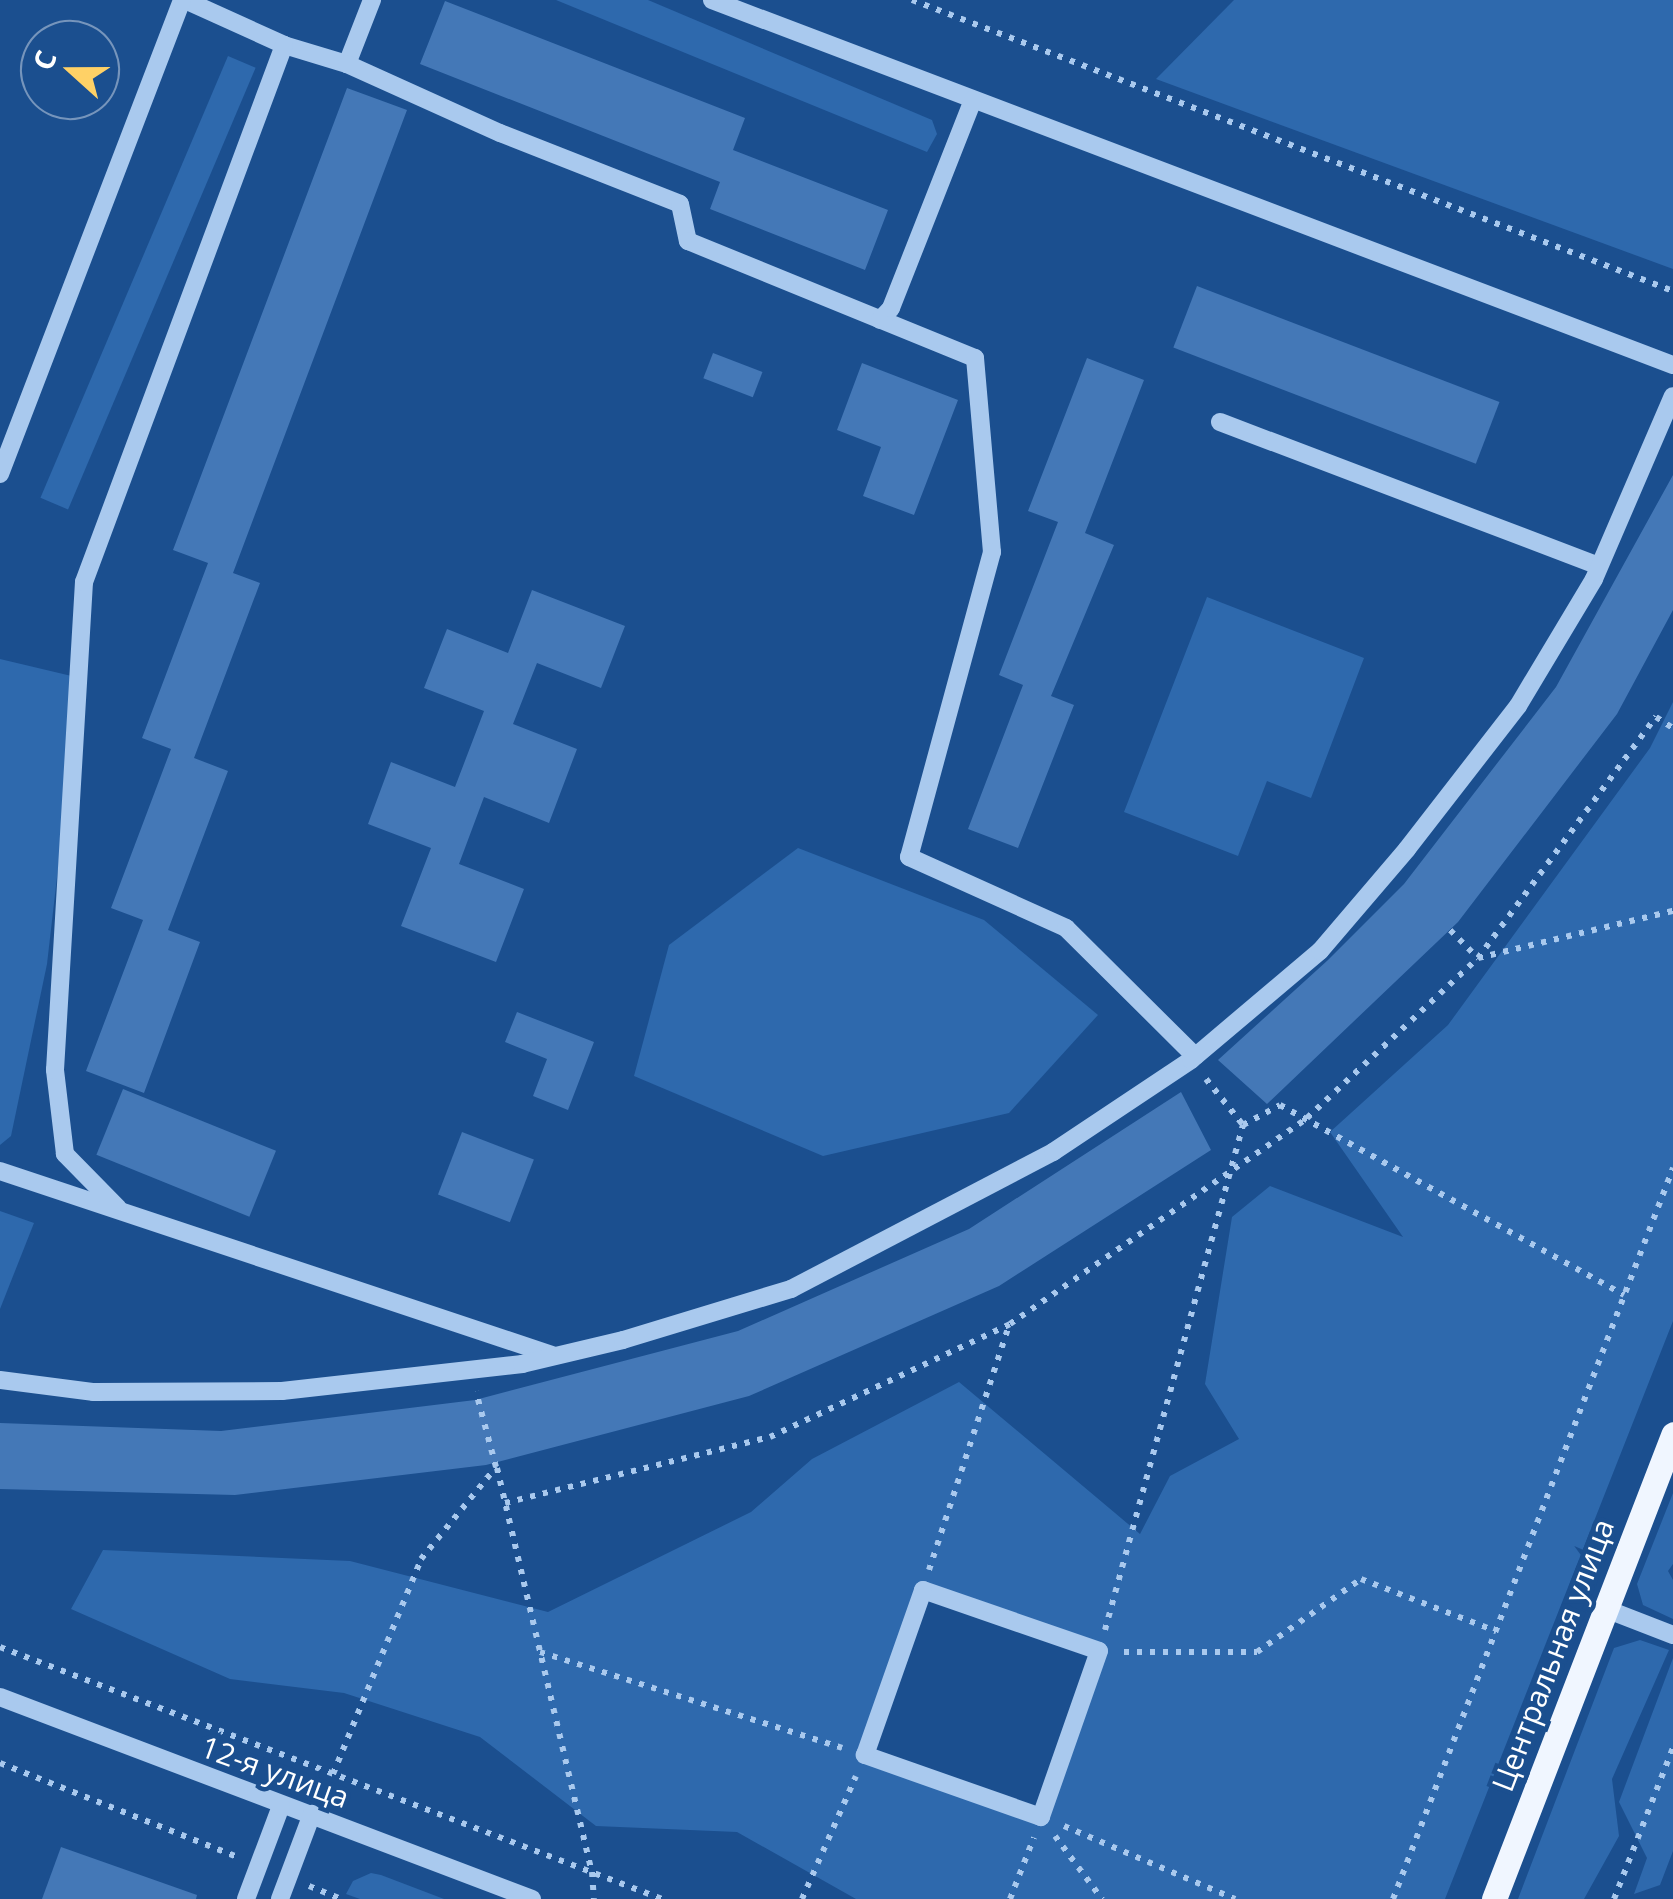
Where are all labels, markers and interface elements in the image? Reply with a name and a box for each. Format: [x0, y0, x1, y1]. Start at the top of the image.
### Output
north arrow [20, 20, 120, 120]
text: С [23, 45, 65, 75]
street label: Центральная улица [1484, 1514, 1622, 1796]
street label: 12-я улица [196, 1729, 354, 1815]

